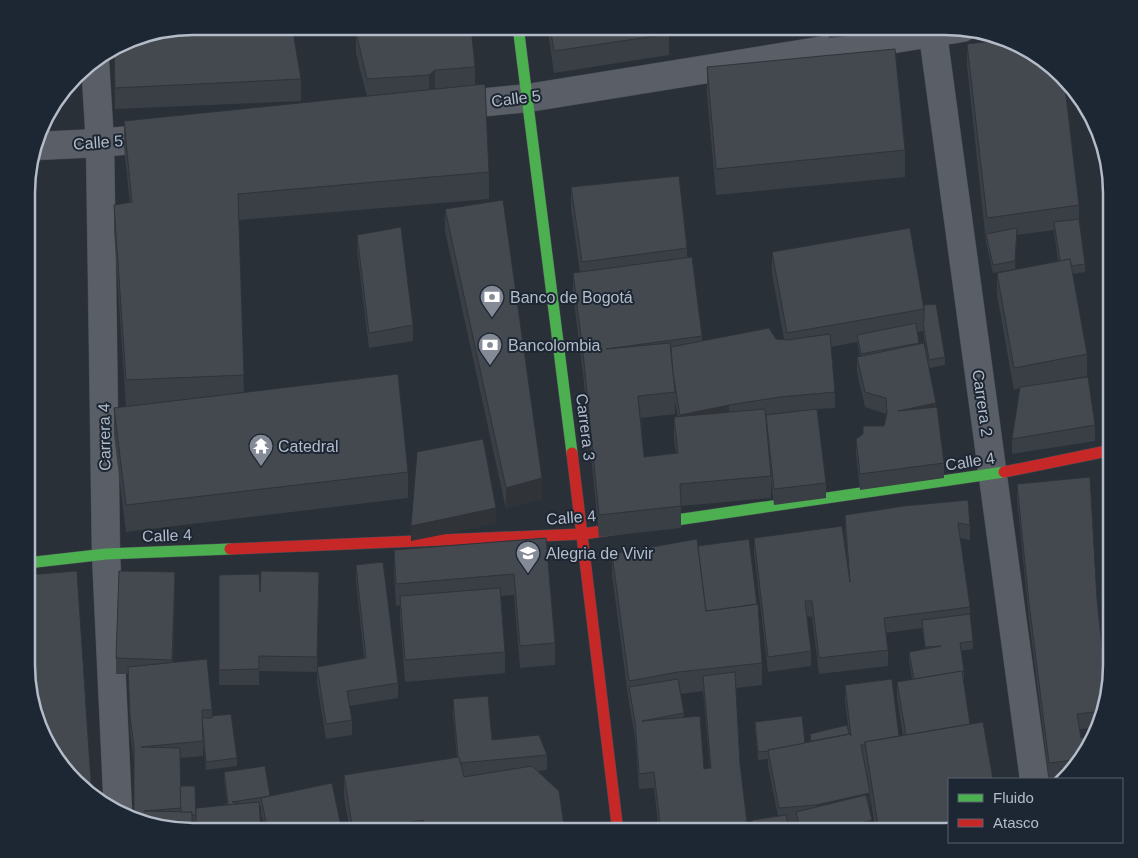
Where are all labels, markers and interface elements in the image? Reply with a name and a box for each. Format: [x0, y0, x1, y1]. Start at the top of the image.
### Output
street label: Calle 5 [490, 87, 542, 110]
street label: Calle 5 [73, 132, 124, 153]
bank icon: Banco de Bogotá [479, 284, 505, 318]
place label: Banco de Bogotá [510, 289, 633, 306]
bank icon: Bancolombia [477, 332, 503, 366]
place label: Bancolombia [508, 337, 601, 354]
street label: Carrera 2 [969, 368, 996, 438]
street label: Carrera 3 [573, 392, 598, 462]
street label: Carrera 4 [95, 403, 114, 471]
temple icon: Catedral [248, 433, 274, 467]
place label: Catedral [278, 438, 338, 455]
street label: Calle 4 [944, 449, 996, 474]
street label: Calle 4 [546, 507, 597, 528]
street label: Calle 4 [142, 526, 192, 545]
school or university icon: Alegria de Vivir [515, 540, 541, 574]
place label: Alegria de Vivir [546, 545, 654, 562]
legend [948, 778, 1123, 843]
text: Fluido [993, 789, 1034, 806]
text: Atasco [993, 814, 1039, 831]

